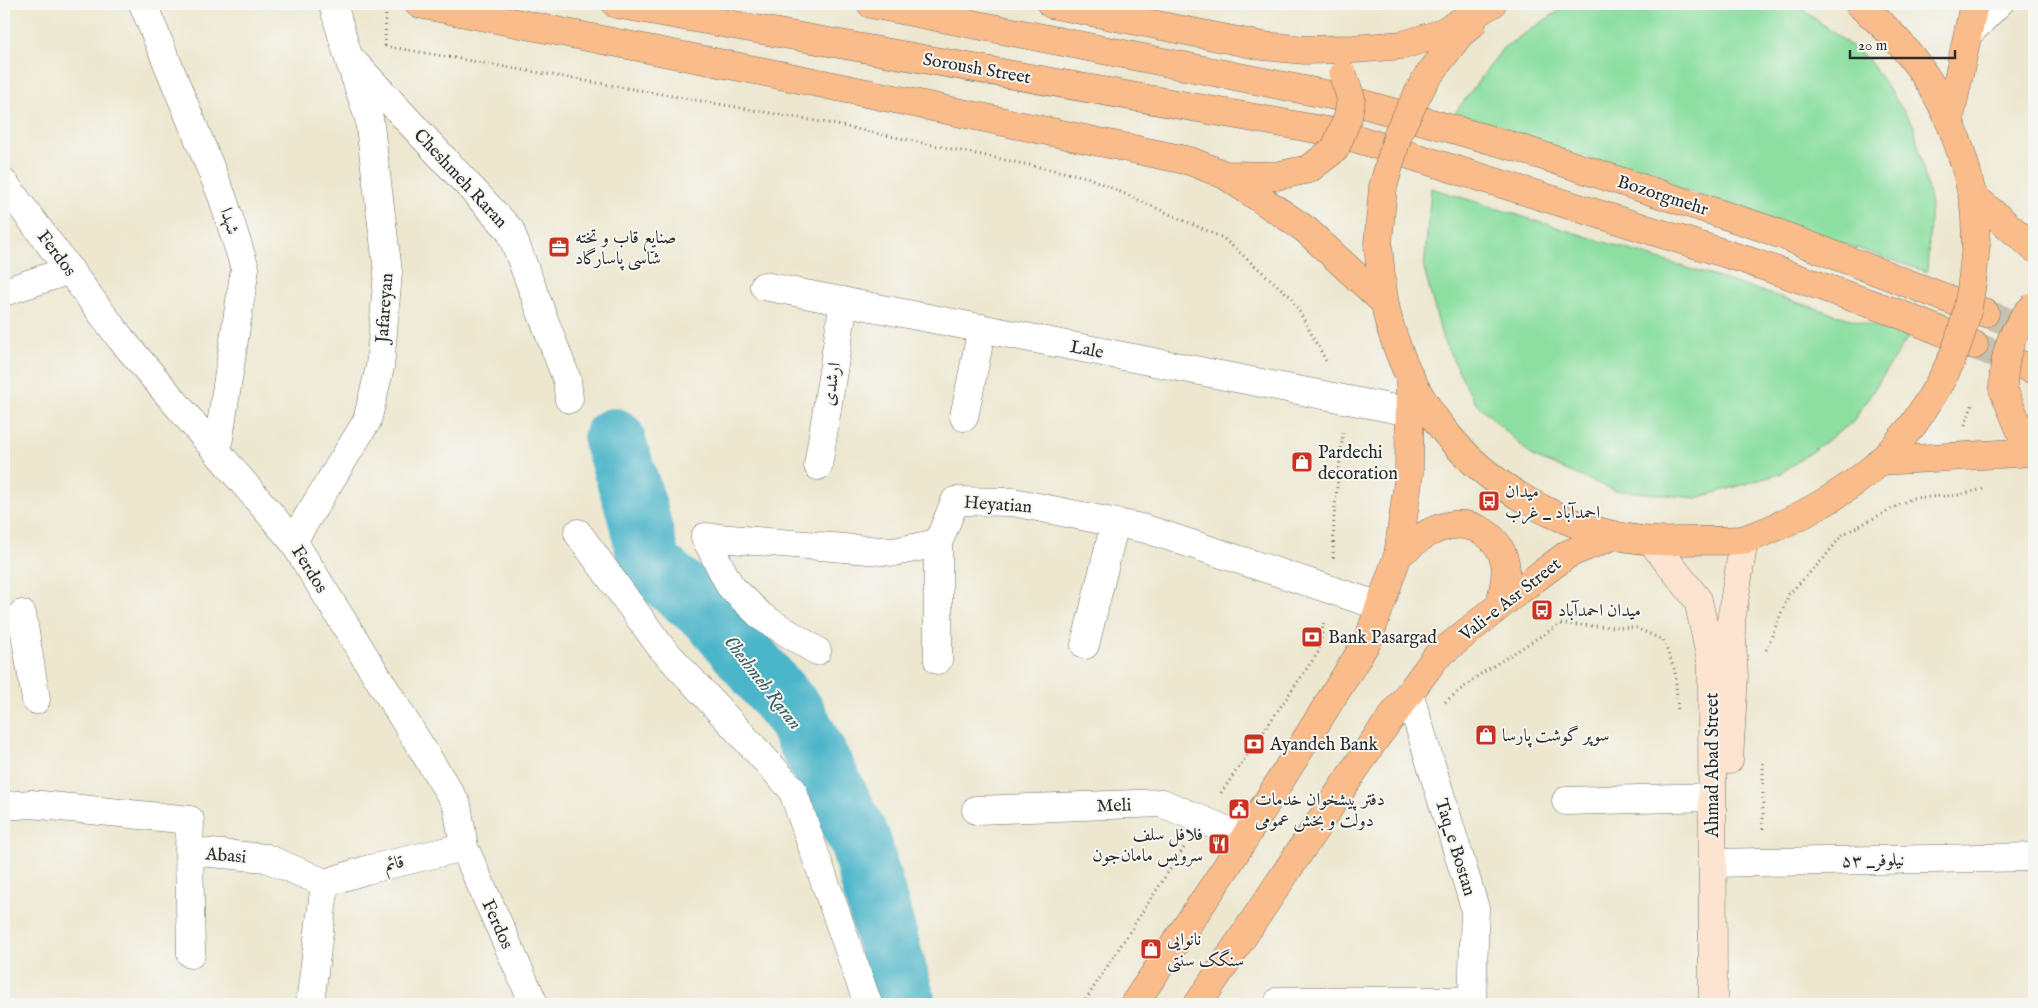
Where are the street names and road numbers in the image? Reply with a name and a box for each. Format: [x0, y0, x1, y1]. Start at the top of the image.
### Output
street label: Soroush Street [921, 49, 1032, 90]
street label: Cheshmeh Raran [408, 125, 512, 234]
street label: Bozorgmehr [1614, 171, 1711, 222]
street label: شهدا [213, 205, 244, 238]
street label: Ferdos [31, 226, 81, 282]
street label: Jafareyan [371, 272, 399, 346]
street label: Lale [1068, 336, 1105, 365]
street label: ارشدی [818, 361, 847, 408]
street label: Heyatian [963, 492, 1033, 519]
street label: Ferdos [285, 542, 332, 598]
street label: Vali-e Asr Street [1455, 553, 1566, 648]
street label: Ahmad Abad Street [1702, 693, 1725, 838]
street label: Meli [1096, 794, 1132, 819]
street label: Taq_e Bostan [1429, 796, 1480, 899]
street label: Abasi [204, 843, 247, 870]
street label: ۵۳ _نیلوفر [1841, 849, 1905, 874]
street label: قائم [382, 851, 408, 881]
street label: Ferdos [476, 896, 518, 953]

